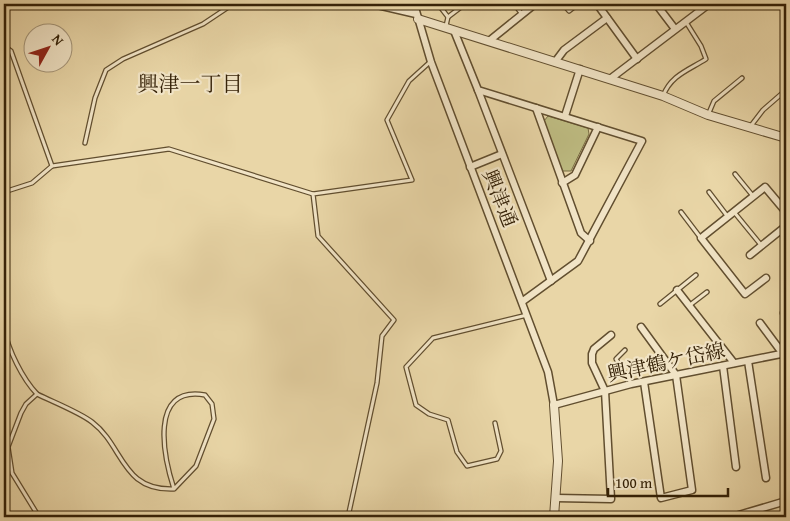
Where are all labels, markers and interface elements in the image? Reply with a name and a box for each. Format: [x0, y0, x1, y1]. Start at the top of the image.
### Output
north arrow [22, 22, 72, 72]
text: N [47, 30, 69, 50]
district label: 興津一丁目 [138, 68, 243, 99]
street label: 興津通 [476, 165, 525, 231]
street label: 興津鶴ケ岱線 [604, 335, 728, 388]
scale bar [608, 466, 728, 498]
text: 100 m [615, 472, 653, 493]

